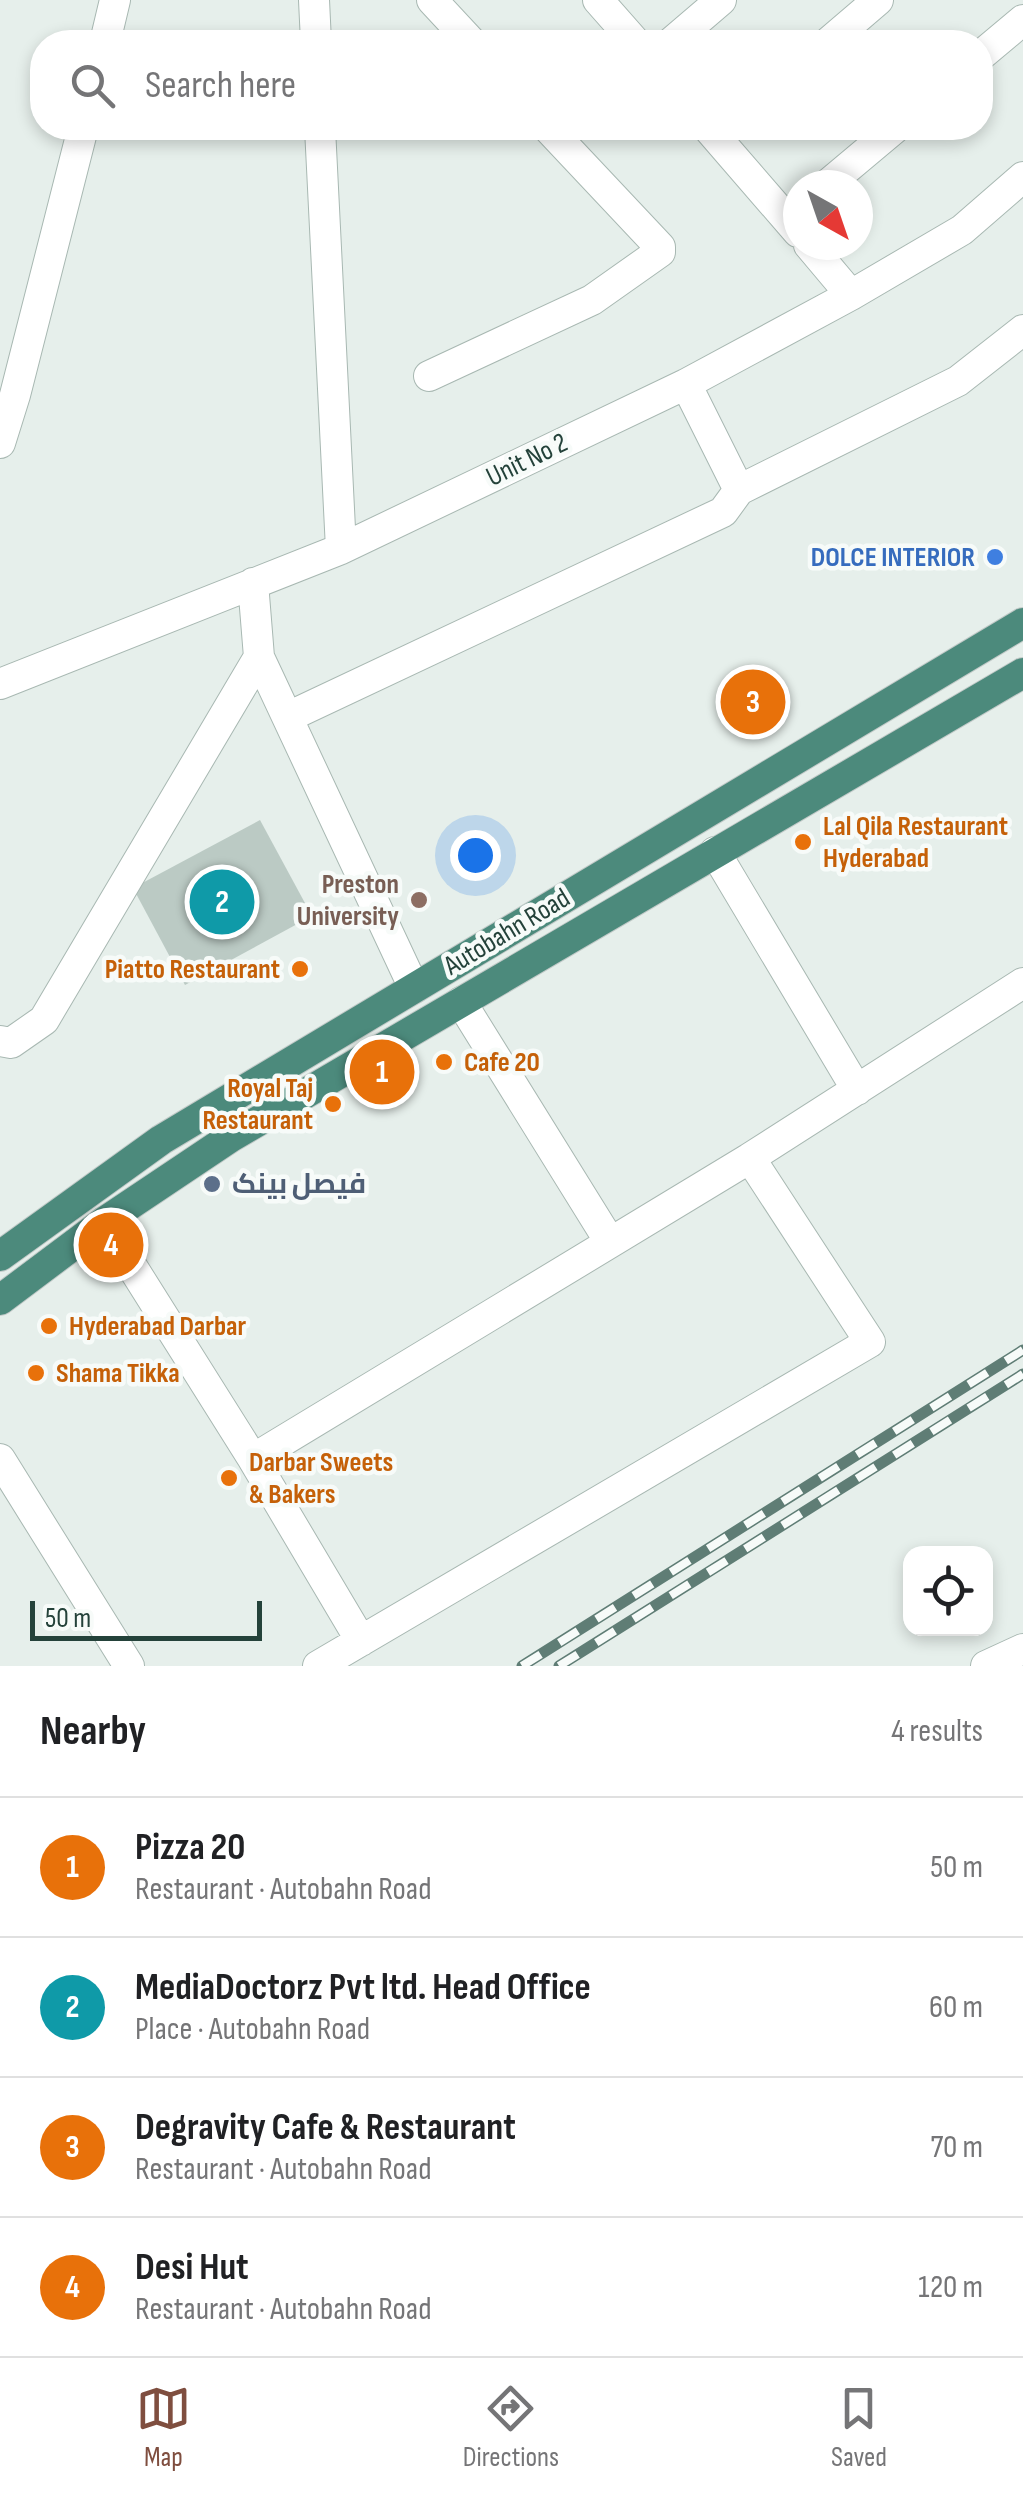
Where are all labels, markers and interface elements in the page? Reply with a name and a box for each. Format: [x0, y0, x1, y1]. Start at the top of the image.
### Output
search box [30, 30, 993, 140]
icon: search [65, 58, 120, 113]
text: Search here [145, 63, 296, 108]
north arrow [783, 170, 873, 260]
street label: Unit No 2 [481, 426, 573, 494]
place label: DOLCE INTERIOR [811, 541, 975, 574]
marker: DOLCE INTERIOR [984, 546, 1006, 568]
pin: 3 [720, 664, 786, 740]
place label: Lal Qila Restaurant Hyderabad [823, 810, 1008, 875]
your location [450, 830, 501, 881]
marker: Lal Qila Restaurant Hyderabad [792, 831, 814, 853]
pin: 2 [190, 864, 254, 940]
place label: Preston University [297, 868, 399, 933]
street label: Autobahn Road [437, 882, 576, 983]
marker: Preston University [408, 889, 430, 911]
place label: Piatto Restaurant [105, 953, 280, 986]
marker: Piatto Restaurant [289, 958, 311, 980]
pin: 1 [350, 1034, 414, 1110]
place label: Cafe 20 [464, 1046, 540, 1079]
marker: Cafe 20 [433, 1051, 455, 1073]
place label: Royal Taj Restaurant [202, 1072, 313, 1137]
marker: Royal Taj Restaurant [322, 1093, 344, 1115]
place label: فیصل بینک [232, 1168, 366, 1201]
marker: فیصل بینک [201, 1173, 223, 1195]
pin: 4 [78, 1208, 144, 1282]
place label: Hyderabad Darbar [69, 1310, 246, 1343]
marker: Hyderabad Darbar [38, 1315, 60, 1337]
place label: Shama Tikka [56, 1357, 180, 1390]
marker: Shama Tikka [25, 1362, 47, 1384]
place label: Darbar Sweets & Bakers [249, 1446, 393, 1511]
marker: Darbar Sweets & Bakers [218, 1467, 240, 1489]
map controls [903, 1546, 993, 1636]
button: locate [903, 1546, 993, 1636]
scale bar [30, 1596, 262, 1640]
text: 50 m [45, 1602, 91, 1635]
text: Nearby [40, 1706, 146, 1757]
text: 4 results [891, 1712, 983, 1751]
text: Pizza 20 [135, 1825, 245, 1870]
text: 1 [66, 1848, 79, 1887]
text: 50 m [930, 1848, 983, 1887]
text: Restaurant · Autobahn Road [135, 1870, 431, 1909]
text: MediaDoctorz Pvt ltd. Head Office [135, 1965, 591, 2010]
text: 2 [65, 1988, 80, 2027]
text: 60 m [929, 1988, 983, 2027]
text: Place · Autobahn Road [135, 2010, 370, 2049]
text: Degravity Cafe & Restaurant [135, 2105, 516, 2150]
text: 3 [65, 2128, 80, 2167]
text: 70 m [930, 2128, 983, 2167]
text: Restaurant · Autobahn Road [135, 2150, 431, 2189]
text: Desi Hut [135, 2245, 249, 2290]
text: 4 [65, 2268, 80, 2307]
text: 120 m [918, 2268, 983, 2307]
text: Restaurant · Autobahn Road [135, 2290, 431, 2329]
tab: Map [136, 2381, 191, 2474]
tab: Directions [463, 2381, 559, 2474]
tab: Saved [831, 2381, 887, 2474]

